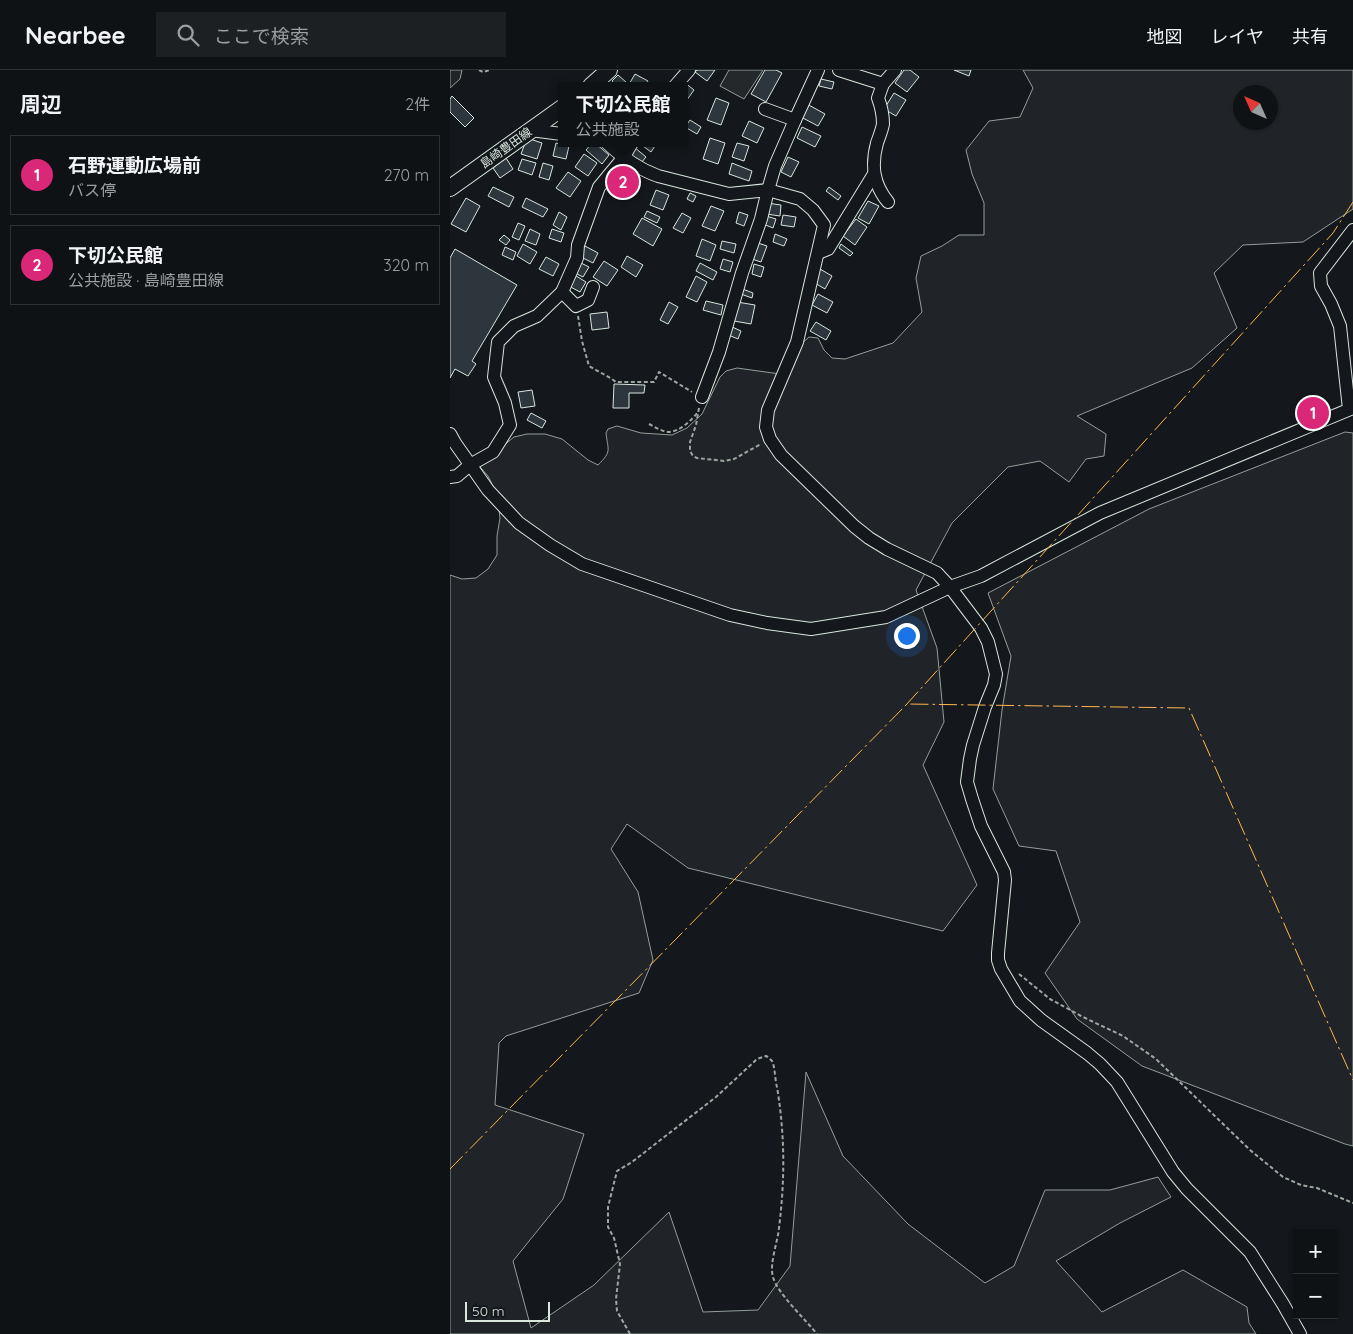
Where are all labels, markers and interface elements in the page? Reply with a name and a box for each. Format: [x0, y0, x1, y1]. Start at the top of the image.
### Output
search box [156, 12, 506, 57]
text: Nearbee [25, 20, 126, 50]
icon: search [174, 21, 202, 49]
text: ここで検索 [214, 24, 309, 48]
text: 地図 [1147, 25, 1183, 48]
text: レイヤ [1211, 25, 1264, 48]
text: 共有 [1292, 25, 1328, 48]
popup [558, 82, 688, 147]
north arrow [1233, 85, 1278, 130]
text: 周辺 [20, 91, 62, 117]
text: 下切公民館 [575, 92, 671, 116]
text: 2件 [405, 94, 430, 114]
text: 公共施設 [575, 119, 640, 139]
street label: 島崎豊田線 [477, 124, 534, 171]
text: 石野運動広場前 [68, 153, 201, 177]
pin: 2 [607, 163, 639, 201]
text: 1 [34, 165, 40, 185]
text: 270 m [384, 165, 429, 185]
text: バス停 [68, 180, 116, 200]
text: 下切公民館 [68, 243, 163, 267]
text: 2 [32, 255, 42, 275]
text: 320 m [383, 255, 429, 275]
text: 公共施設 · 島崎豊田線 [68, 270, 224, 290]
pin: 1 [1297, 394, 1329, 432]
your location [894, 623, 920, 649]
map controls [1293, 1229, 1338, 1319]
button: + [1293, 1229, 1338, 1274]
button: − [1293, 1274, 1338, 1319]
scale bar [465, 1299, 550, 1322]
text: 50 m [472, 1302, 505, 1320]

